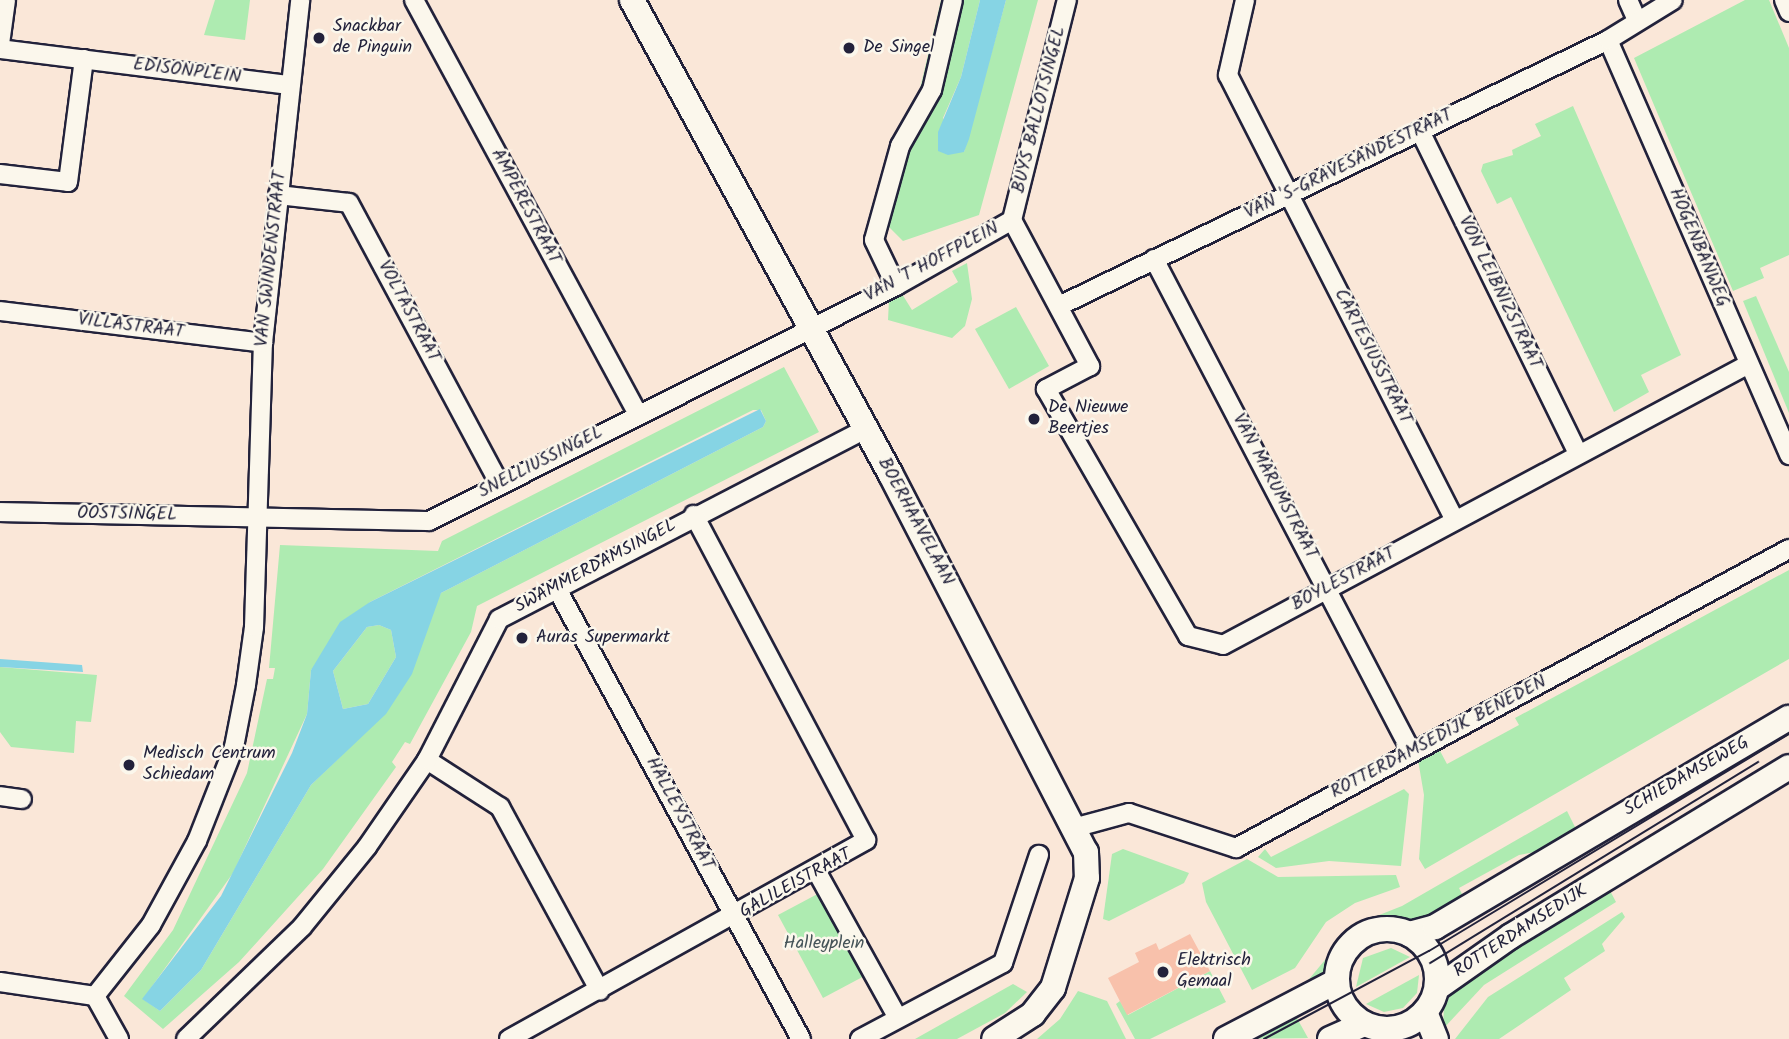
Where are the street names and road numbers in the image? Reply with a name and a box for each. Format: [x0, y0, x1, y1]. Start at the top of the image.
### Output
street label: BUYS BALLOTSINGEL [1009, 25, 1071, 195]
street label: EDISONPLEIN [132, 55, 242, 89]
street label: VAN 'S-GRAVESANDESTRAAT [1241, 105, 1457, 225]
street label: AMPÈRESTRAAT [485, 146, 565, 268]
street label: VAN SWINDENSTRAAT [252, 170, 292, 348]
street label: HOGENBANWEG [1663, 185, 1733, 311]
street label: VON LEIBNIZSTRAAT [1453, 213, 1545, 373]
street label: VAN 'T HOFFPLEIN [861, 218, 1003, 308]
street label: VOLTASTRAAT [372, 257, 444, 367]
street label: CARTESIUSSTRAAT [1329, 286, 1415, 428]
street label: VILLASTRAAT [77, 310, 185, 344]
street label: VAN MARUMSTRAAT [1226, 411, 1322, 563]
street label: SNELLIUSSINGEL [475, 422, 607, 504]
street label: BOERHAAVELAAN [872, 454, 958, 590]
street label: OOSTSINGEL [77, 503, 177, 527]
street label: SWAMMERDAMSINGEL [512, 515, 680, 619]
street label: BOYLESTRAAT [1288, 544, 1400, 616]
street label: ROTTERDAMSEDIJK BENEDEN [1327, 672, 1551, 804]
street label: SCHIEDAMSEWEG [1621, 732, 1753, 822]
street label: HALLEYSTRAAT [640, 754, 718, 874]
street label: GALILEISTRAAT [736, 844, 856, 924]
street label: ROTTERDAMSEDIJK [1450, 881, 1592, 983]

